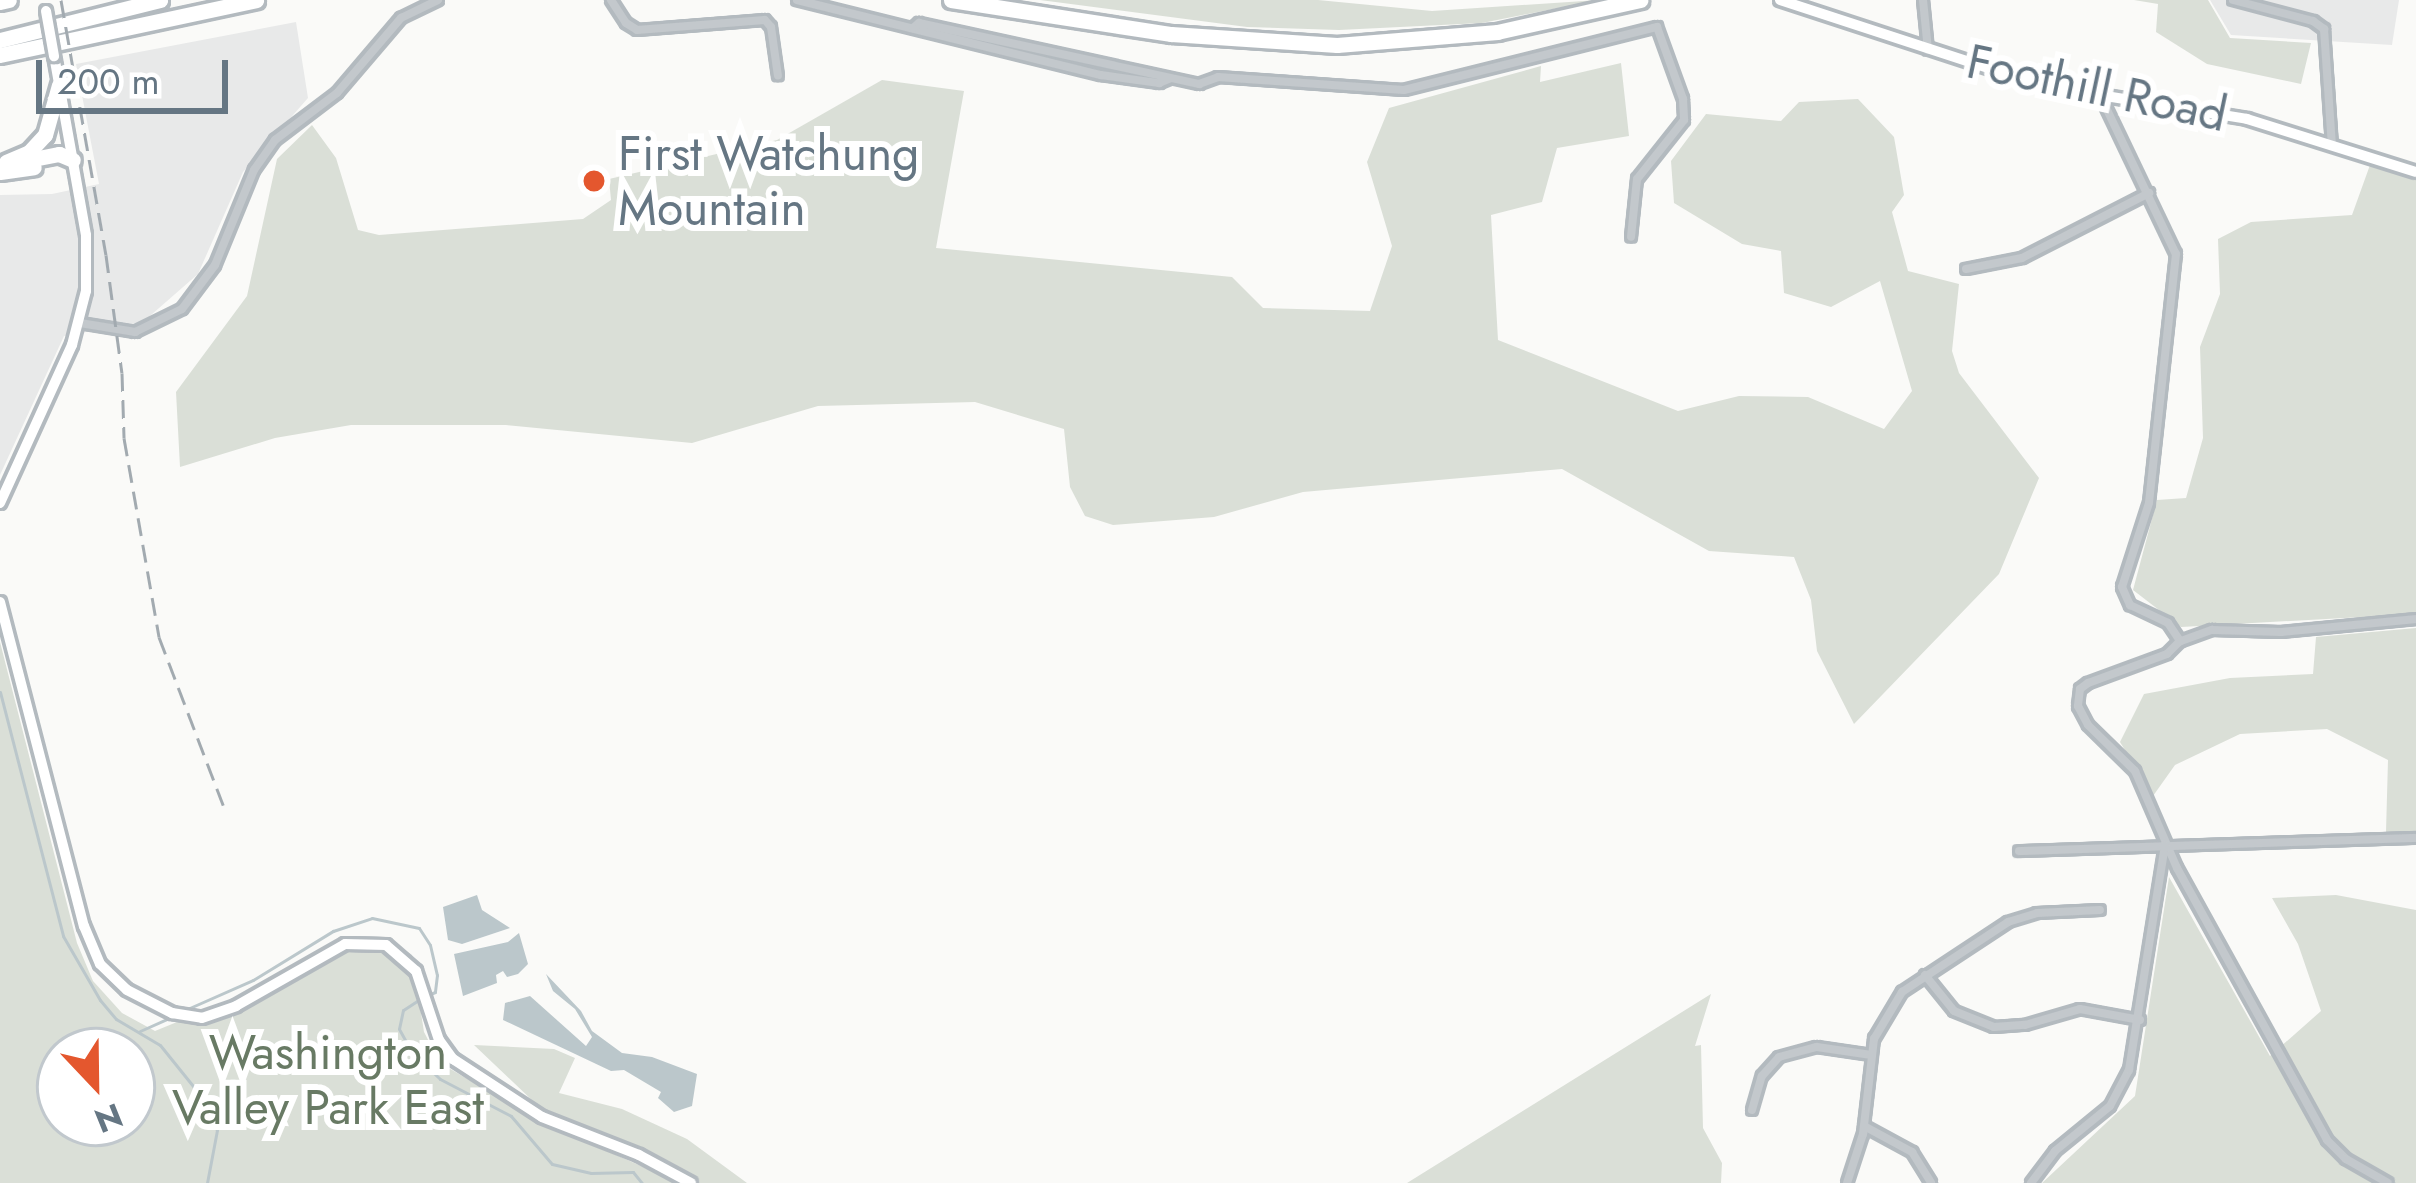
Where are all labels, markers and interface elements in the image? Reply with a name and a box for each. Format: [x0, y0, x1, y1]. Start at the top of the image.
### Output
street label: Foothill Road [1962, 32, 2232, 144]
scale bar [42, 36, 234, 110]
text: 200 m [57, 55, 160, 107]
place label: First Watchung Mountain [618, 124, 919, 237]
marker: First Watchung Mountain [581, 168, 607, 194]
park label: Washington Valley Park East [172, 1023, 484, 1136]
north arrow [36, 1027, 156, 1147]
text: N [88, 1091, 130, 1145]

